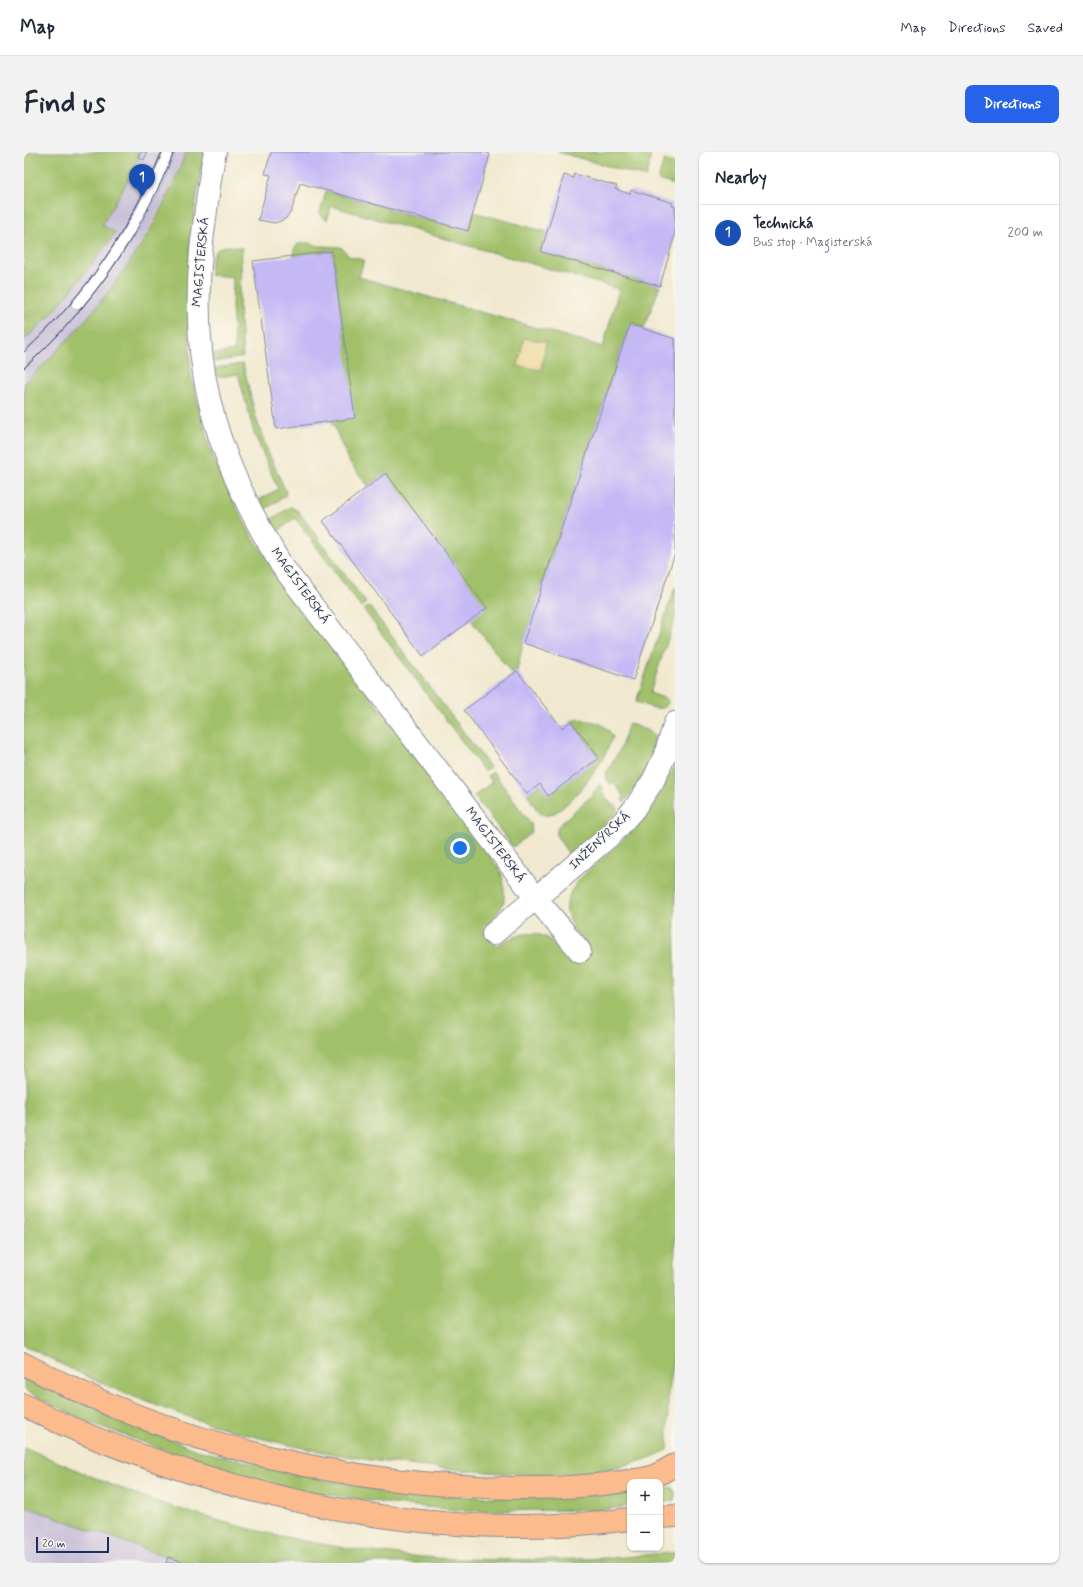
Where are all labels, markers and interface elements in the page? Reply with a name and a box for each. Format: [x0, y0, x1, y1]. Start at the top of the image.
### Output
text: Map [20, 15, 55, 40]
text: Map [900, 19, 926, 37]
text: Directions [948, 19, 1006, 37]
text: Saved [1028, 19, 1063, 37]
button: Directions [965, 85, 1059, 123]
text: Find us [24, 86, 105, 123]
pin: 1 [129, 164, 155, 197]
text: Nearby [715, 167, 767, 189]
text: Technická [753, 214, 813, 234]
street label: MAGISTERSKÁ [188, 216, 213, 308]
text: 1 [725, 224, 731, 241]
text: 200 m [1008, 224, 1043, 241]
text: Bus stop · Magisterská [753, 234, 873, 251]
street label: MAGISTERSKÁ [267, 544, 334, 628]
street label: MAGISTERSKÁ [461, 803, 530, 886]
street label: INŽENÝRSKÁ [565, 807, 634, 874]
your location [450, 838, 470, 858]
map controls [627, 1479, 663, 1551]
button: + [627, 1479, 663, 1515]
button: − [627, 1515, 663, 1551]
scale bar [36, 1535, 109, 1554]
text: 20 m [42, 1537, 65, 1551]

